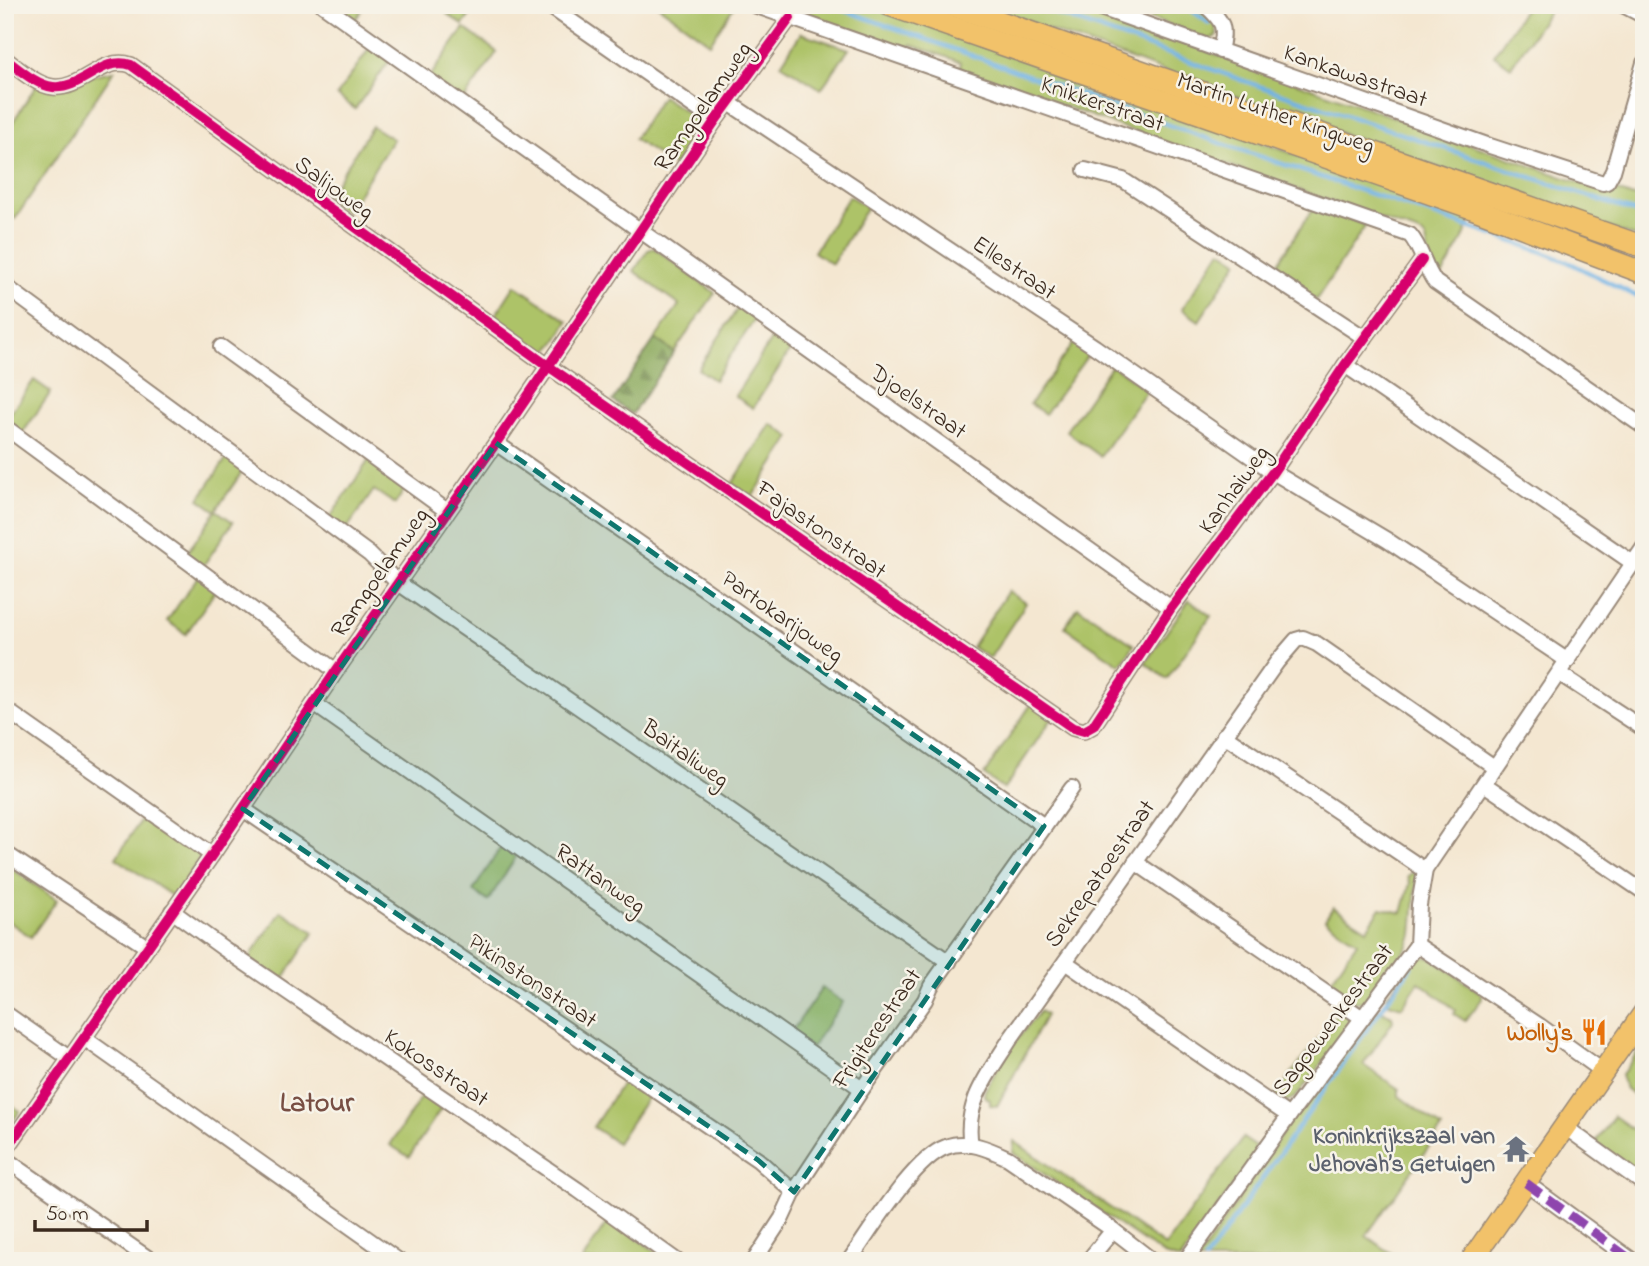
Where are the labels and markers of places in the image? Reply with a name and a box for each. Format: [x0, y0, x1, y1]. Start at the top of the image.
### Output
place label: Wolly's [1507, 1017, 1573, 1053]
restaurant icon: Wolly's [1579, 1017, 1609, 1047]
place label: Koninkrijkszaal van Jehovah’s Getuigen [1309, 1120, 1495, 1184]
temple icon: Koninkrijkszaal van Jehovah’s Getuigen [1501, 1134, 1531, 1164]

